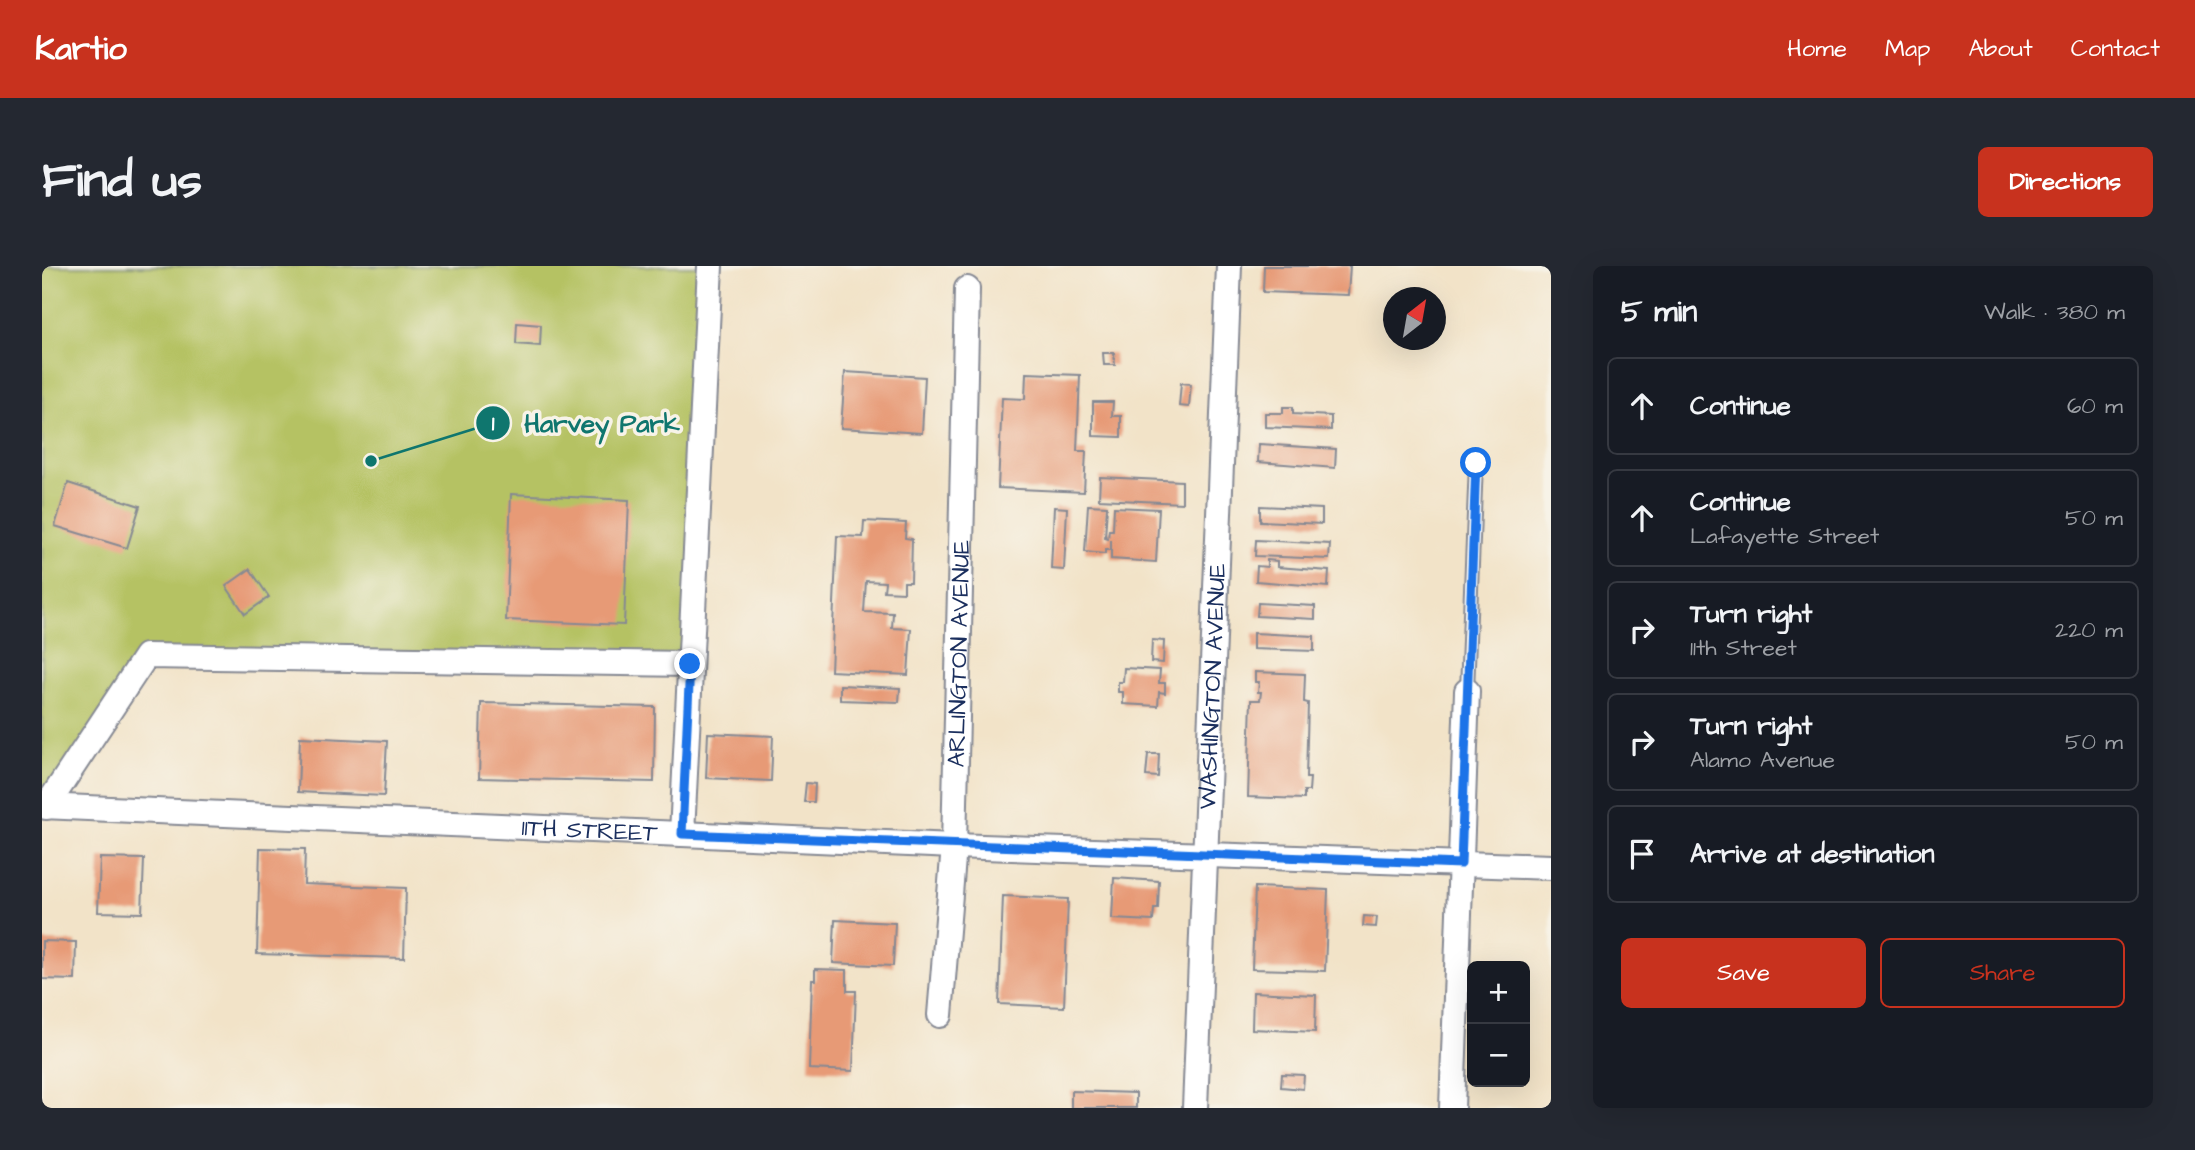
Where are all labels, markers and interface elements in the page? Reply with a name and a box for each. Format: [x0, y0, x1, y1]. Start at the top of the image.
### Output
text: Kartio [35, 26, 127, 72]
text: Home [1787, 32, 1847, 66]
text: Map [1885, 32, 1930, 66]
text: About [1968, 32, 2033, 66]
text: Contact [2071, 32, 2160, 66]
button: Directions [1978, 147, 2153, 217]
text: Find us [42, 148, 202, 216]
north arrow [1383, 287, 1446, 350]
text: 5 min [1621, 291, 1697, 333]
text: Walk · 380 m [1984, 296, 2125, 328]
icon: ahead [1623, 387, 1661, 425]
text: Continue [1690, 388, 1791, 424]
text: 60 m [2067, 390, 2123, 422]
callout: Harvey Park [476, 399, 694, 446]
text: Harvey Park [524, 406, 681, 445]
text: 1 [492, 409, 495, 438]
route start [1460, 447, 1491, 478]
text: Continue [1690, 484, 1791, 520]
icon: ahead [1623, 499, 1661, 537]
text: 50 m [2065, 502, 2123, 534]
text: Lafayette Street [1690, 520, 1879, 552]
street label: ARLINGTON AVENUE [940, 540, 979, 768]
street label: WASHINGTON AVENUE [1191, 563, 1235, 810]
text: Turn right [1690, 596, 1812, 632]
icon: right [1623, 611, 1661, 649]
text: 220 m [2055, 614, 2123, 646]
text: 11th Street [1690, 632, 1797, 664]
route end [674, 648, 705, 679]
text: Turn right [1690, 708, 1812, 744]
icon: right [1623, 723, 1661, 761]
text: 50 m [2065, 726, 2123, 758]
text: Alamo Avenue [1690, 744, 1835, 776]
street label: 11TH STREET [521, 811, 658, 851]
icon: arrive [1623, 835, 1661, 873]
text: Arrive at destination [1690, 836, 1935, 872]
button: Save [1621, 938, 1866, 1008]
button: Share [1880, 938, 2125, 1008]
map controls [1467, 961, 1530, 1087]
button: + [1467, 961, 1530, 1024]
button: − [1467, 1024, 1530, 1087]

